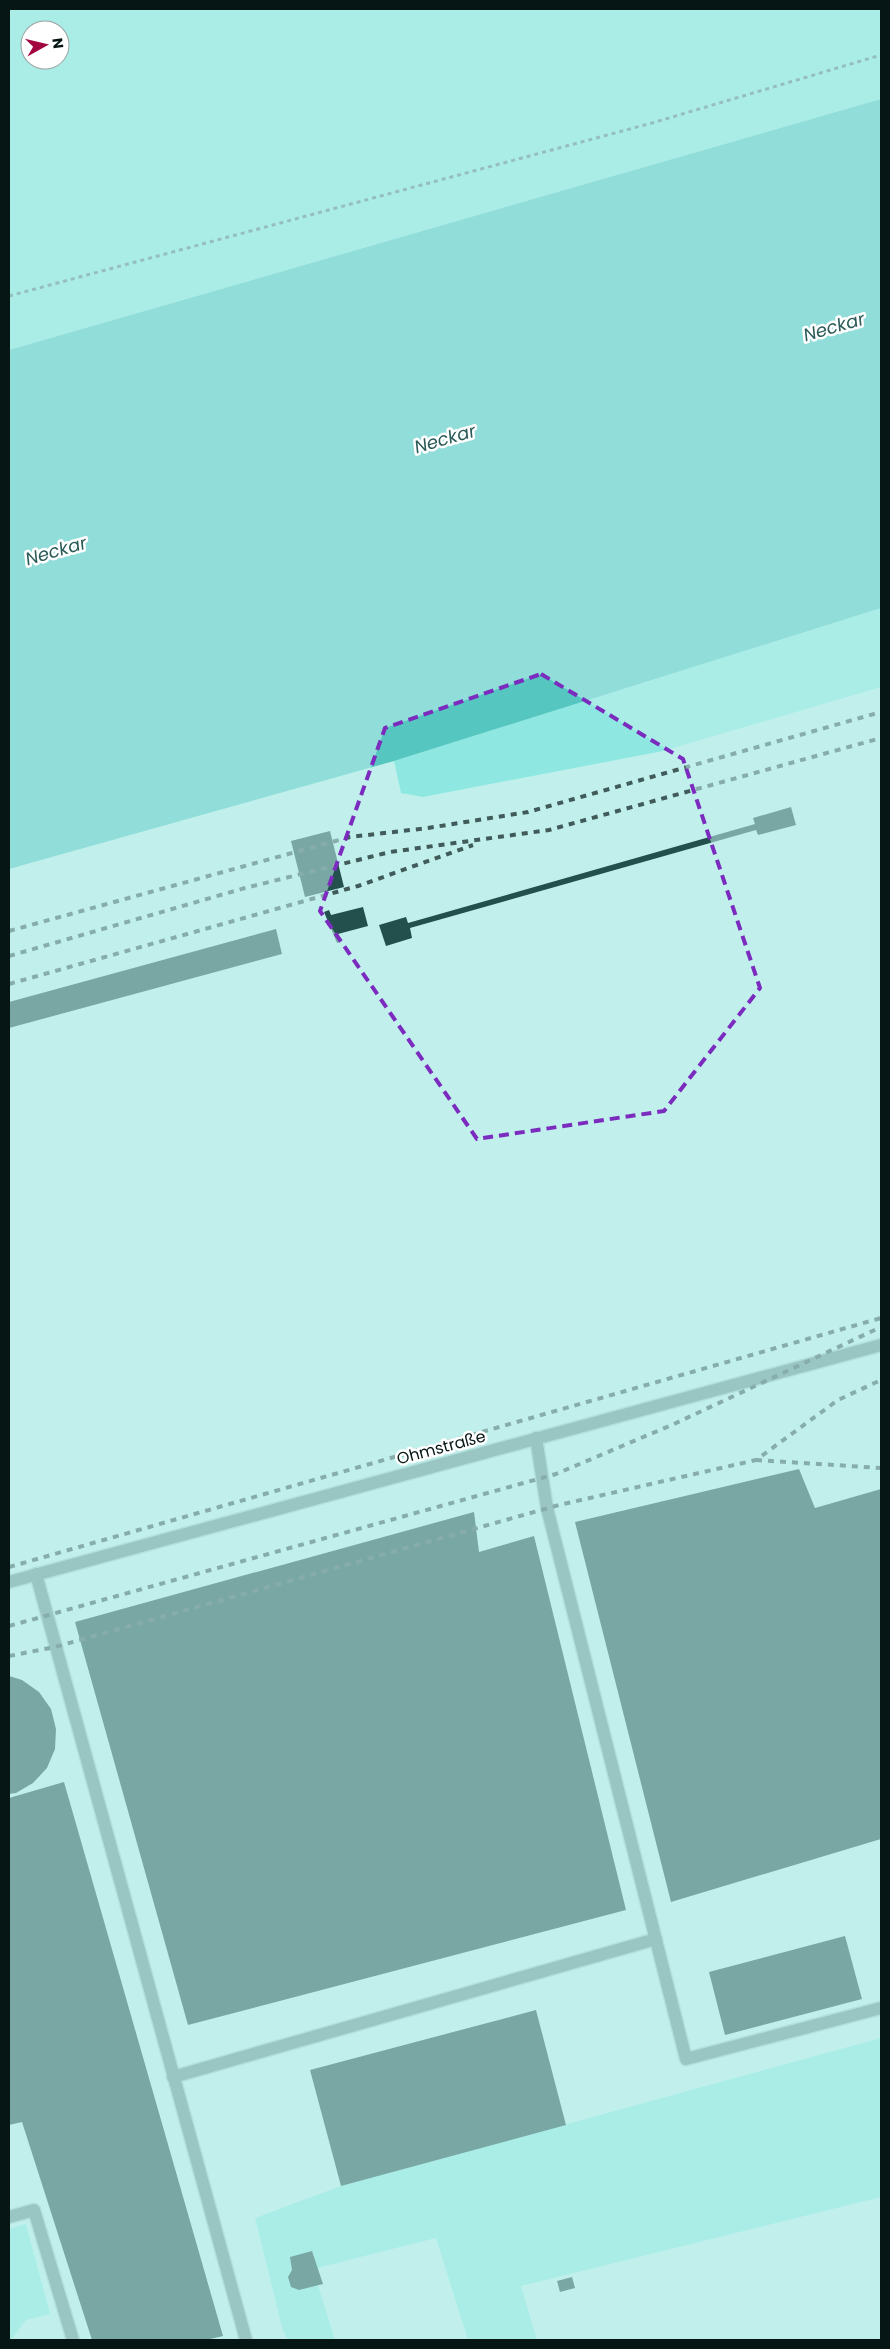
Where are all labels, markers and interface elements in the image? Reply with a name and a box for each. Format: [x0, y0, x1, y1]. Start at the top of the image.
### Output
north arrow [20, 20, 70, 70]
text: N [47, 37, 69, 50]
water label: Neckar [800, 305, 869, 347]
water label: Neckar [411, 417, 480, 459]
water label: Neckar [22, 529, 91, 571]
street label: Ohmstraße [394, 1425, 488, 1470]

